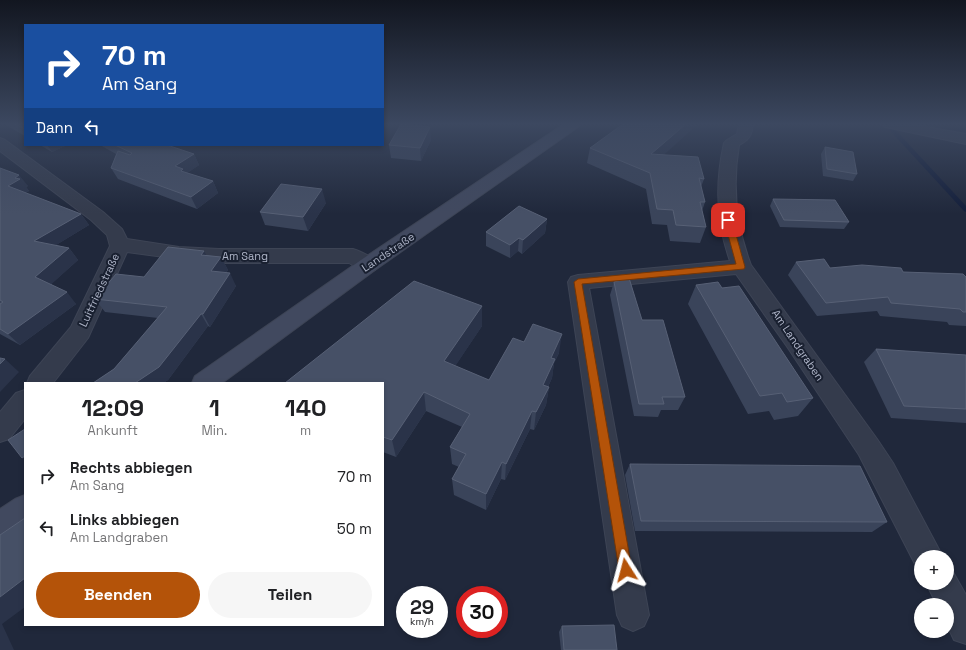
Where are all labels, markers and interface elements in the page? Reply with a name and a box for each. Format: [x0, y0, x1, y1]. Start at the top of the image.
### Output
text: 70 m [102, 37, 167, 73]
icon: right [36, 40, 88, 92]
text: Am Sang [102, 72, 177, 95]
icon: left [81, 116, 103, 138]
text: Dann [36, 118, 73, 137]
pin [711, 203, 745, 237]
icon: arrive [717, 209, 739, 231]
street label: Landstraße [359, 229, 417, 275]
street label: Am Sang [222, 249, 268, 263]
street label: Luitfriedstraße [76, 251, 122, 329]
street label: Am Landgraben [769, 307, 827, 383]
text: 12:09 [81, 392, 144, 423]
text: 1 [209, 392, 220, 423]
text: 140 [285, 392, 326, 423]
text: Ankunft [88, 422, 138, 439]
text: Min. [202, 422, 227, 439]
text: m [300, 422, 311, 439]
text: Rechts abbiegen [70, 458, 192, 477]
icon: right [36, 465, 58, 487]
text: 70 m [337, 467, 372, 486]
text: Am Sang [70, 477, 124, 494]
text: Links abbiegen [70, 510, 179, 529]
icon: left [36, 517, 58, 539]
text: 50 m [337, 519, 372, 538]
text: Am Landgraben [70, 529, 168, 546]
position arrow [605, 549, 647, 591]
map controls [914, 550, 954, 638]
button: + [914, 550, 954, 590]
button: Beenden [36, 572, 200, 618]
button: Teilen [208, 572, 372, 618]
speed limit sign: 30 [456, 586, 508, 638]
text: 29 [410, 594, 434, 620]
button: − [914, 598, 954, 638]
text: km/h [410, 615, 434, 628]

